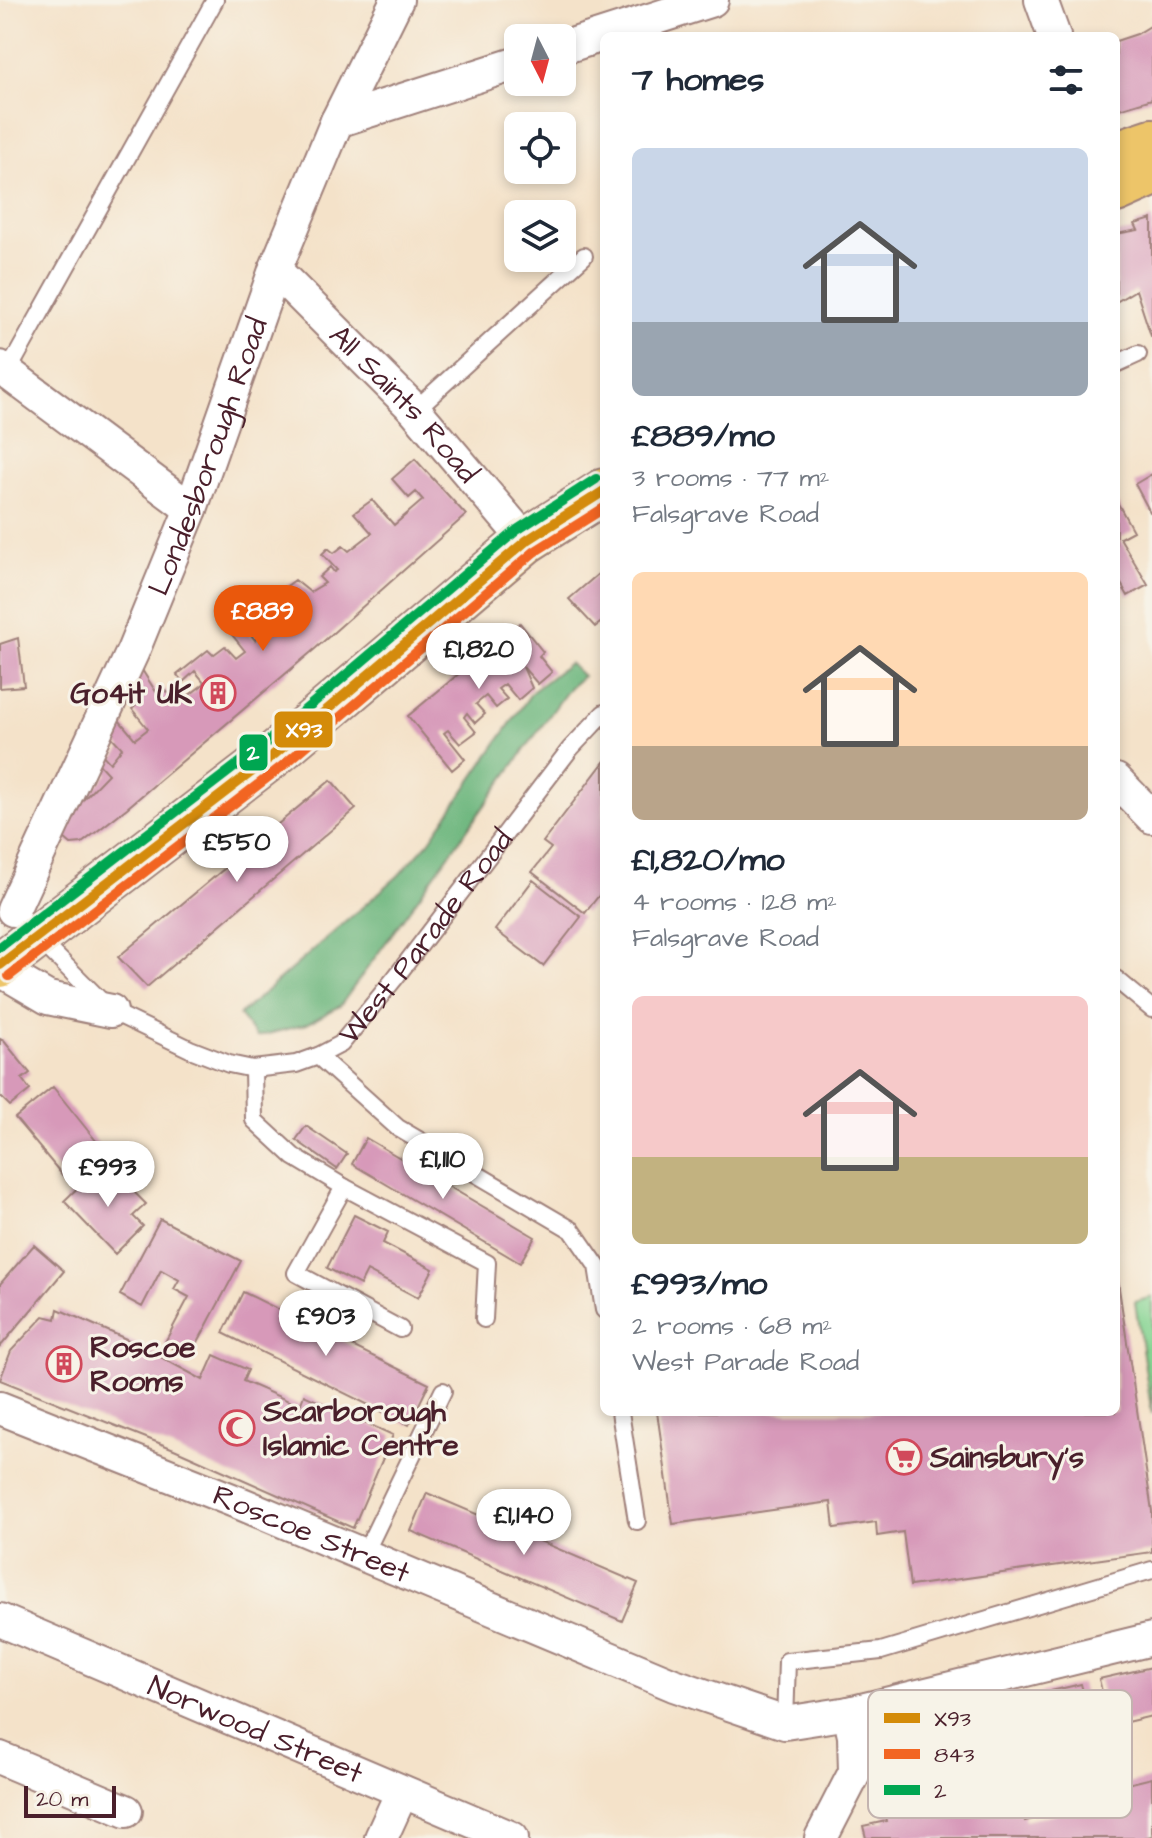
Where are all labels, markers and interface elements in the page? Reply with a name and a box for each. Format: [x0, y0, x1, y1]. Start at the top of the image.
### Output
north arrow [504, 24, 576, 96]
map controls [504, 24, 576, 272]
text: 7 homes [632, 56, 764, 104]
icon: filters [1044, 58, 1088, 102]
button: locate [504, 112, 576, 184]
button: layers [504, 200, 576, 272]
icon: home [788, 200, 932, 344]
street label: Londesborough Road [138, 312, 279, 602]
street label: All Saints Road [319, 316, 488, 492]
text: £889/mo [632, 412, 775, 460]
text: 3 rooms · 77 m² [632, 460, 829, 496]
text: Falsgrave Road [632, 496, 819, 532]
pin: £889 [216, 585, 310, 653]
text: £889 [232, 593, 294, 629]
pin: £1,820 [414, 623, 544, 691]
icon: home [788, 624, 932, 768]
text: £1,820 [444, 631, 514, 667]
place label: Go4it UK [70, 673, 193, 715]
building icon: Go4it UK [199, 674, 237, 712]
line badge: X93 [273, 710, 334, 749]
text: X93 [286, 715, 323, 746]
line badge: 2 [238, 733, 269, 772]
text: 2 [246, 738, 260, 769]
pin: £550 [190, 816, 284, 884]
street label: West Parade Road [329, 821, 523, 1054]
text: £550 [203, 824, 271, 860]
text: £1,820/mo [632, 836, 785, 884]
text: 4 rooms · 128 m² [632, 884, 837, 920]
text: Falsgrave Road [632, 920, 819, 956]
icon: home [788, 1048, 932, 1192]
pin: £1,110 [378, 1133, 508, 1201]
pin: £993 [61, 1141, 155, 1209]
text: £1,110 [420, 1141, 466, 1177]
text: £993 [80, 1149, 136, 1185]
text: £993/mo [632, 1260, 767, 1308]
pin: £903 [279, 1290, 373, 1358]
text: £903 [297, 1298, 355, 1334]
text: 2 rooms · 68 m² [632, 1308, 832, 1344]
place label: Roscoe Rooms [90, 1327, 195, 1403]
text: West Parade Road [632, 1344, 859, 1380]
building icon: Roscoe Rooms [45, 1345, 83, 1383]
place label: Scarborough Islamic Centre [262, 1391, 459, 1467]
mosque icon: Scarborough Islamic Centre [218, 1409, 256, 1447]
place label: Sainsbury's [929, 1437, 1084, 1481]
supermarket icon: Sainsbury's [885, 1438, 923, 1476]
street label: Roscoe Street [207, 1475, 416, 1594]
pin: £1,140 [459, 1489, 589, 1557]
text: £1,140 [494, 1497, 554, 1533]
street label: Norwood Street [141, 1665, 370, 1794]
legend [868, 1690, 1132, 1818]
text: X93 [934, 1704, 971, 1735]
text: 843 [934, 1740, 974, 1771]
text: 2 [934, 1776, 947, 1807]
scale bar [24, 1782, 116, 1818]
text: 20 m [36, 1784, 88, 1815]

